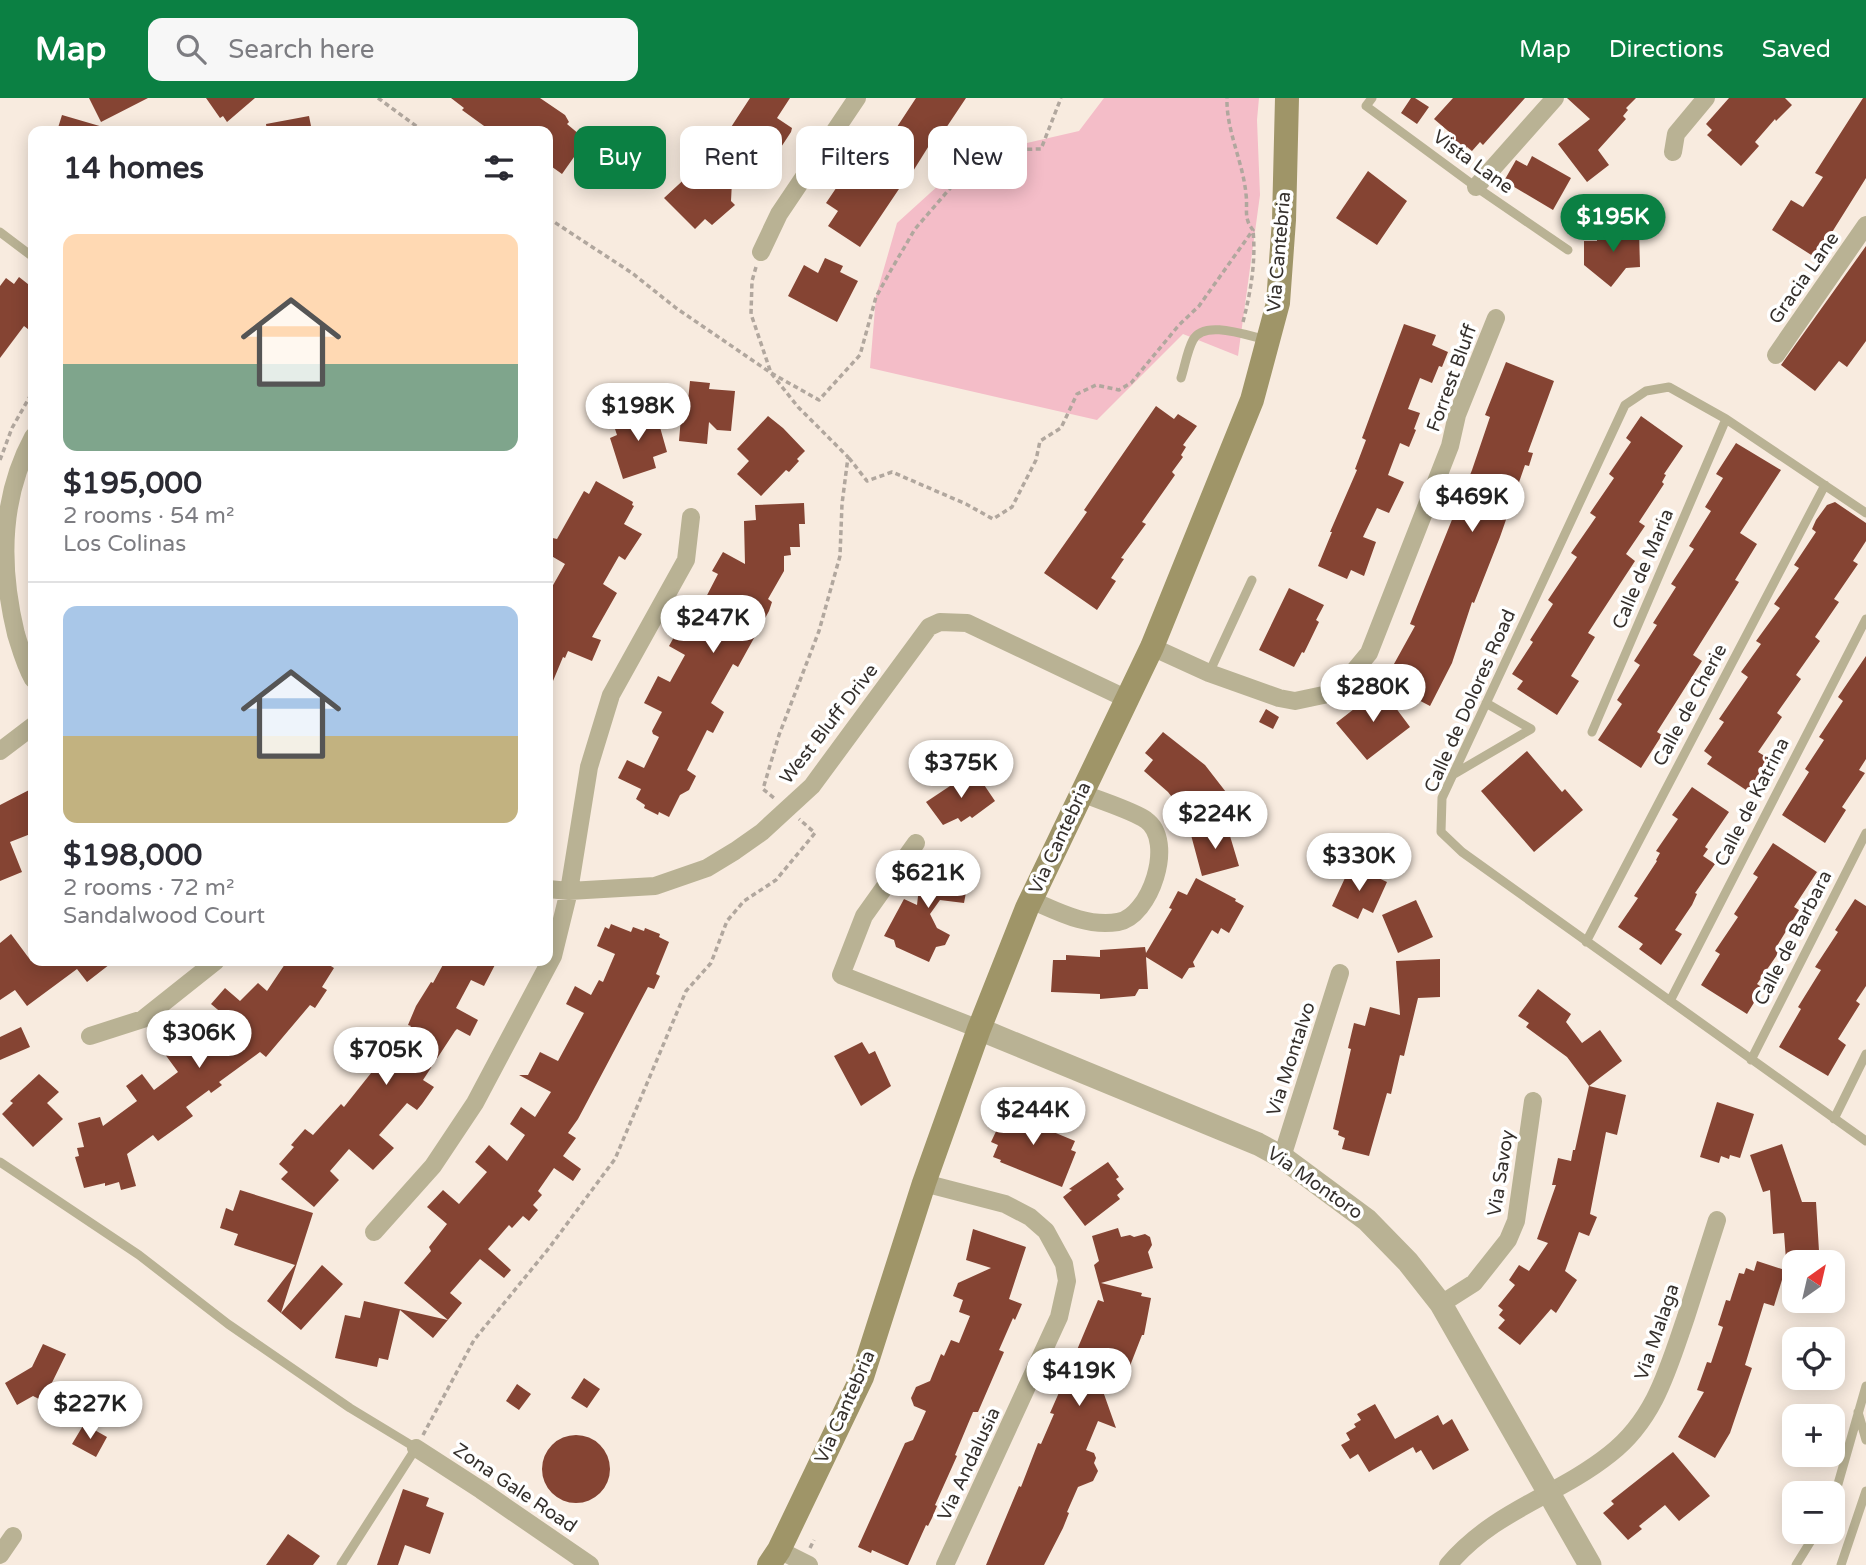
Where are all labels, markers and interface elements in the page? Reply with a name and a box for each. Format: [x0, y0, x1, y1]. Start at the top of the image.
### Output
search box [148, 18, 638, 81]
text: Map [35, 30, 106, 69]
icon: search [172, 30, 210, 68]
text: Search here [228, 34, 374, 65]
text: Map [1519, 35, 1571, 64]
text: Directions [1609, 35, 1724, 64]
text: Saved [1762, 35, 1831, 64]
chip: Buy [574, 126, 666, 189]
chip: Rent [680, 126, 782, 189]
chip: Filters [796, 126, 914, 189]
chip: New [928, 126, 1027, 189]
street label: Vista Lane [1429, 126, 1517, 198]
icon: filters [480, 149, 518, 187]
text: 14 homes [63, 150, 204, 187]
street label: Via Cantebria [1263, 191, 1295, 313]
pin: $195K [1564, 194, 1662, 254]
text: $195K [1577, 203, 1649, 231]
street label: Gracia Lane [1764, 228, 1844, 328]
icon: home [228, 279, 354, 405]
street label: Forrest Bluff [1422, 321, 1482, 435]
pin: $198K [589, 384, 687, 443]
text: $198K [602, 392, 674, 420]
text: $195,000 [63, 465, 202, 502]
pin: $469K [1423, 474, 1521, 534]
text: $469K [1436, 483, 1508, 511]
text: 2 rooms · 54 m² [63, 502, 234, 530]
street label: Calle de Maria [1608, 506, 1678, 632]
text: Los Colinas [63, 530, 186, 558]
pin: $247K [664, 596, 762, 655]
text: $247K [677, 604, 749, 632]
street label: Calle de Dolores Road [1420, 606, 1520, 796]
street label: Calle de Cherie [1649, 640, 1731, 770]
icon: home [228, 651, 354, 777]
street label: West Bluff Drive [775, 660, 883, 788]
pin: $280K [1324, 664, 1422, 724]
text: $280K [1337, 673, 1409, 701]
street label: Calle de Katrina [1710, 734, 1794, 870]
pin: $375K [912, 740, 1010, 800]
text: $375K [925, 749, 997, 777]
street label: Via Cantebria [1024, 778, 1096, 898]
pin: $224K [1166, 792, 1264, 851]
text: $224K [1179, 800, 1251, 828]
pin: $330K [1310, 834, 1408, 893]
text: $198,000 [63, 837, 202, 874]
text: $330K [1323, 842, 1395, 870]
pin: $621K [879, 850, 977, 910]
text: $621K [892, 859, 964, 887]
street label: Calle de Barbara [1749, 867, 1837, 1009]
text: 2 rooms · 72 m² [63, 874, 234, 902]
text: Sandalwood Court [63, 902, 265, 930]
street label: Via Montalvo [1262, 999, 1320, 1119]
pin: $306K [150, 1010, 248, 1070]
text: $306K [163, 1019, 235, 1047]
pin: $705K [337, 1028, 435, 1087]
text: $705K [350, 1036, 422, 1064]
pin: $244K [984, 1088, 1082, 1147]
text: $244K [997, 1096, 1069, 1124]
street label: Via Savoy [1483, 1128, 1519, 1218]
street label: Via Montoro [1263, 1142, 1367, 1224]
north arrow [1782, 1250, 1844, 1312]
map controls [1782, 1250, 1845, 1544]
street label: Via Malaga [1630, 1281, 1684, 1383]
button: locate [1782, 1327, 1845, 1390]
street label: Via Cantebria [810, 1347, 880, 1467]
pin: $419K [1030, 1348, 1128, 1408]
text: $419K [1043, 1357, 1115, 1385]
pin: $227K [41, 1382, 139, 1441]
text: $227K [54, 1390, 126, 1418]
street label: Via Andalusia [933, 1404, 1005, 1524]
button: + [1782, 1404, 1845, 1467]
street label: Zona Gale Road [449, 1439, 581, 1537]
button: − [1782, 1481, 1845, 1544]

